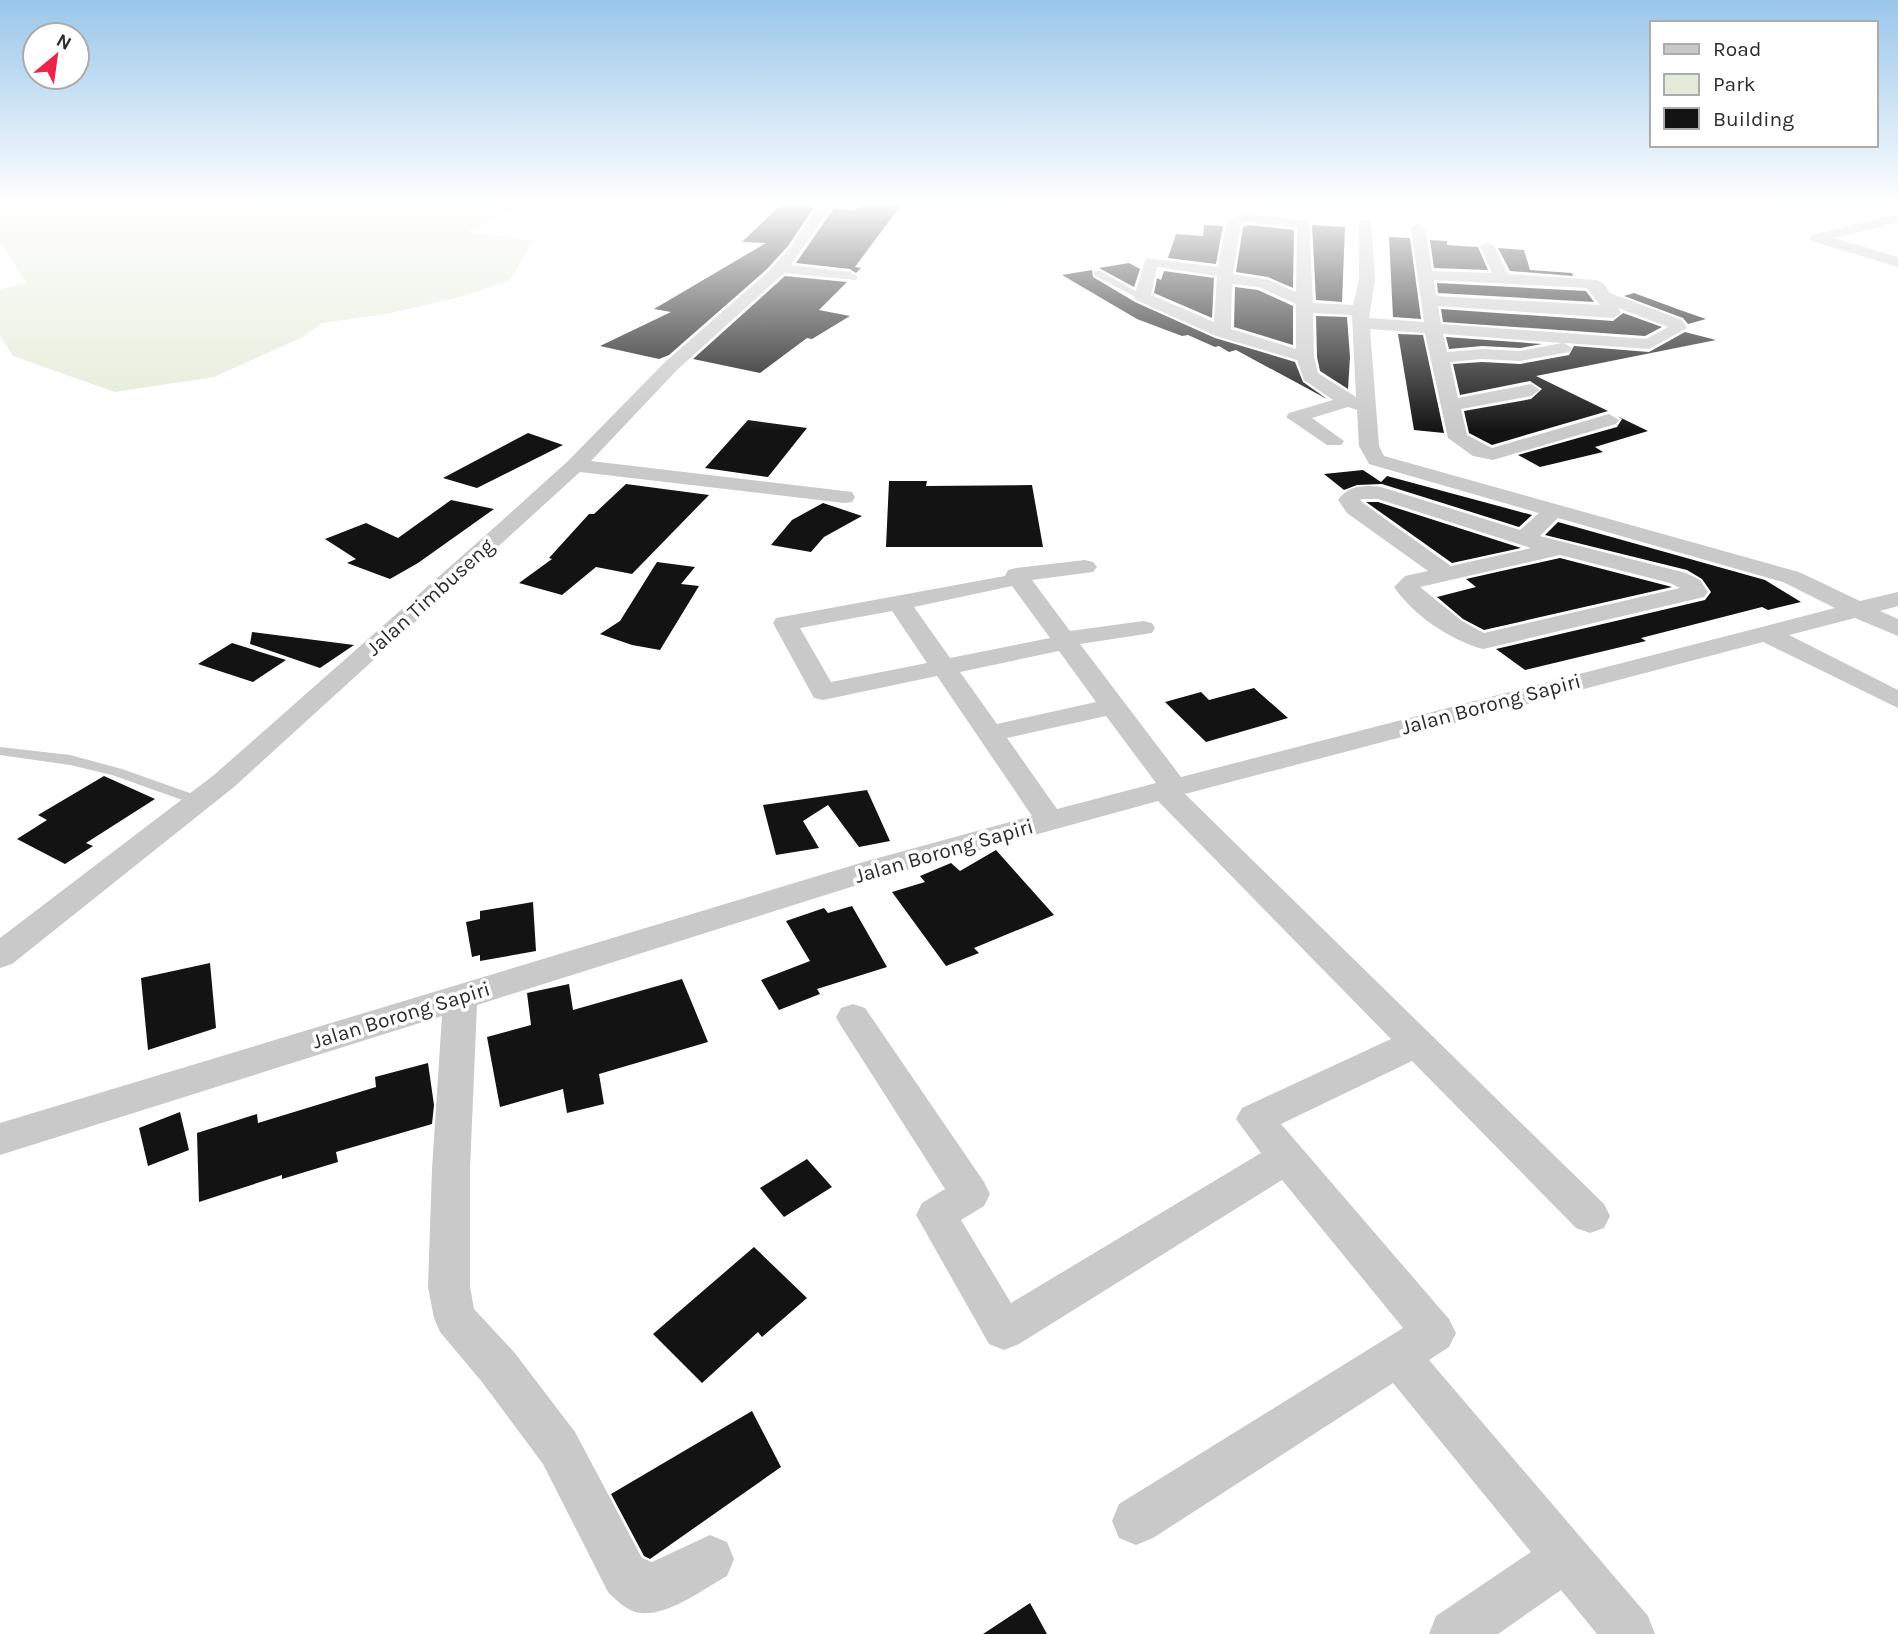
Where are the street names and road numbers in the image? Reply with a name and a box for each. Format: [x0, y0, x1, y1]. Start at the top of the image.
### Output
street label: Jalan Timbuseng [361, 533, 499, 660]
street label: Jalan Borong Sapiri [1399, 668, 1583, 740]
street label: Jalan Borong Sapiri [852, 814, 1036, 888]
street label: Jalan Borong Sapiri [309, 976, 493, 1054]

